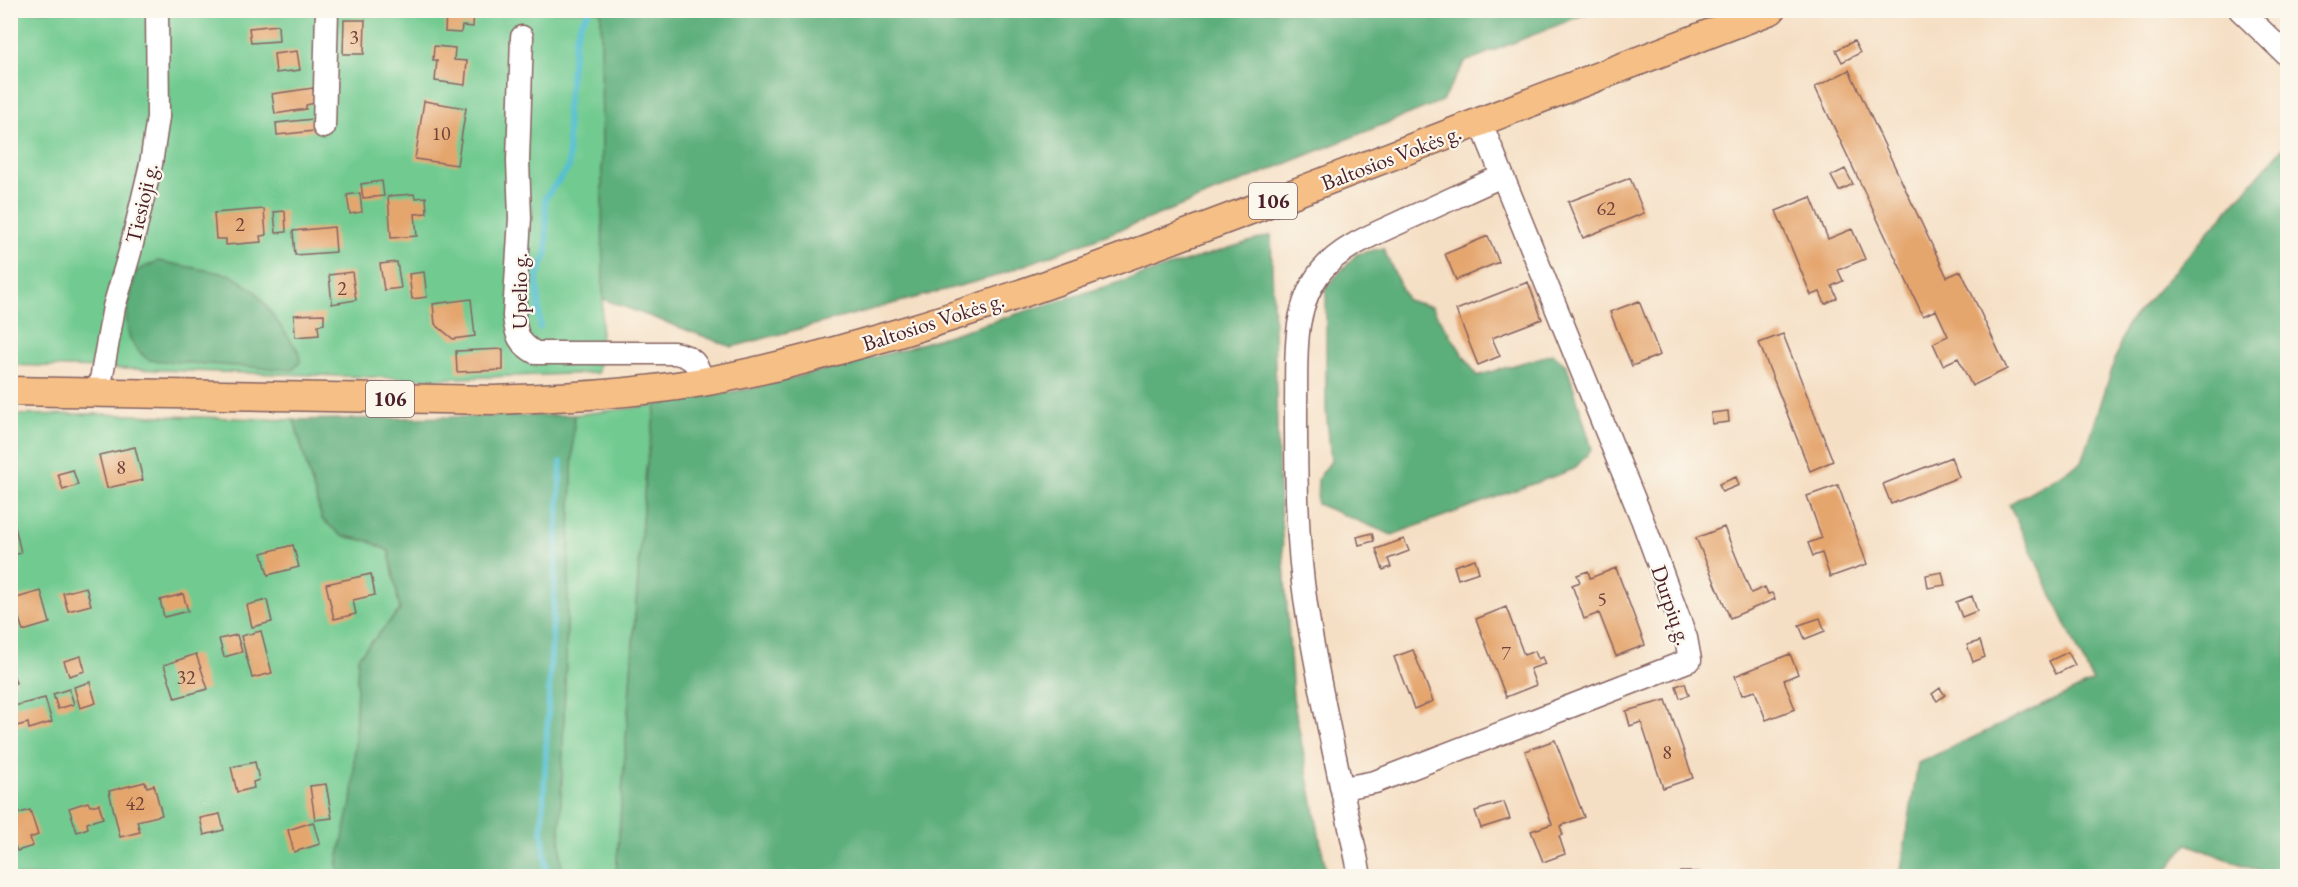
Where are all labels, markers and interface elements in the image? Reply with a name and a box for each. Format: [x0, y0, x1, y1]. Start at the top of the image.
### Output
house number: 3 [349, 24, 359, 50]
street label: Baltosios Vokės g. [1317, 117, 1465, 197]
house number: 10 [431, 120, 451, 146]
street label: Tiesioji g. [118, 160, 165, 246]
road number: 106 [1249, 183, 1297, 219]
house number: 62 [1596, 195, 1616, 221]
house number: 2 [235, 211, 245, 237]
street label: Upelio g. [505, 253, 534, 329]
house number: 2 [337, 275, 347, 301]
street label: Baltosios Vokės g. [858, 285, 1008, 358]
road number: 106 [366, 381, 414, 417]
house number: 8 [116, 454, 126, 480]
street label: Durpių g. [1644, 561, 1699, 649]
house number: 5 [1597, 586, 1607, 612]
house number: 7 [1501, 640, 1511, 666]
house number: 32 [176, 664, 196, 690]
house number: 8 [1662, 739, 1672, 765]
house number: 42 [125, 790, 145, 816]

